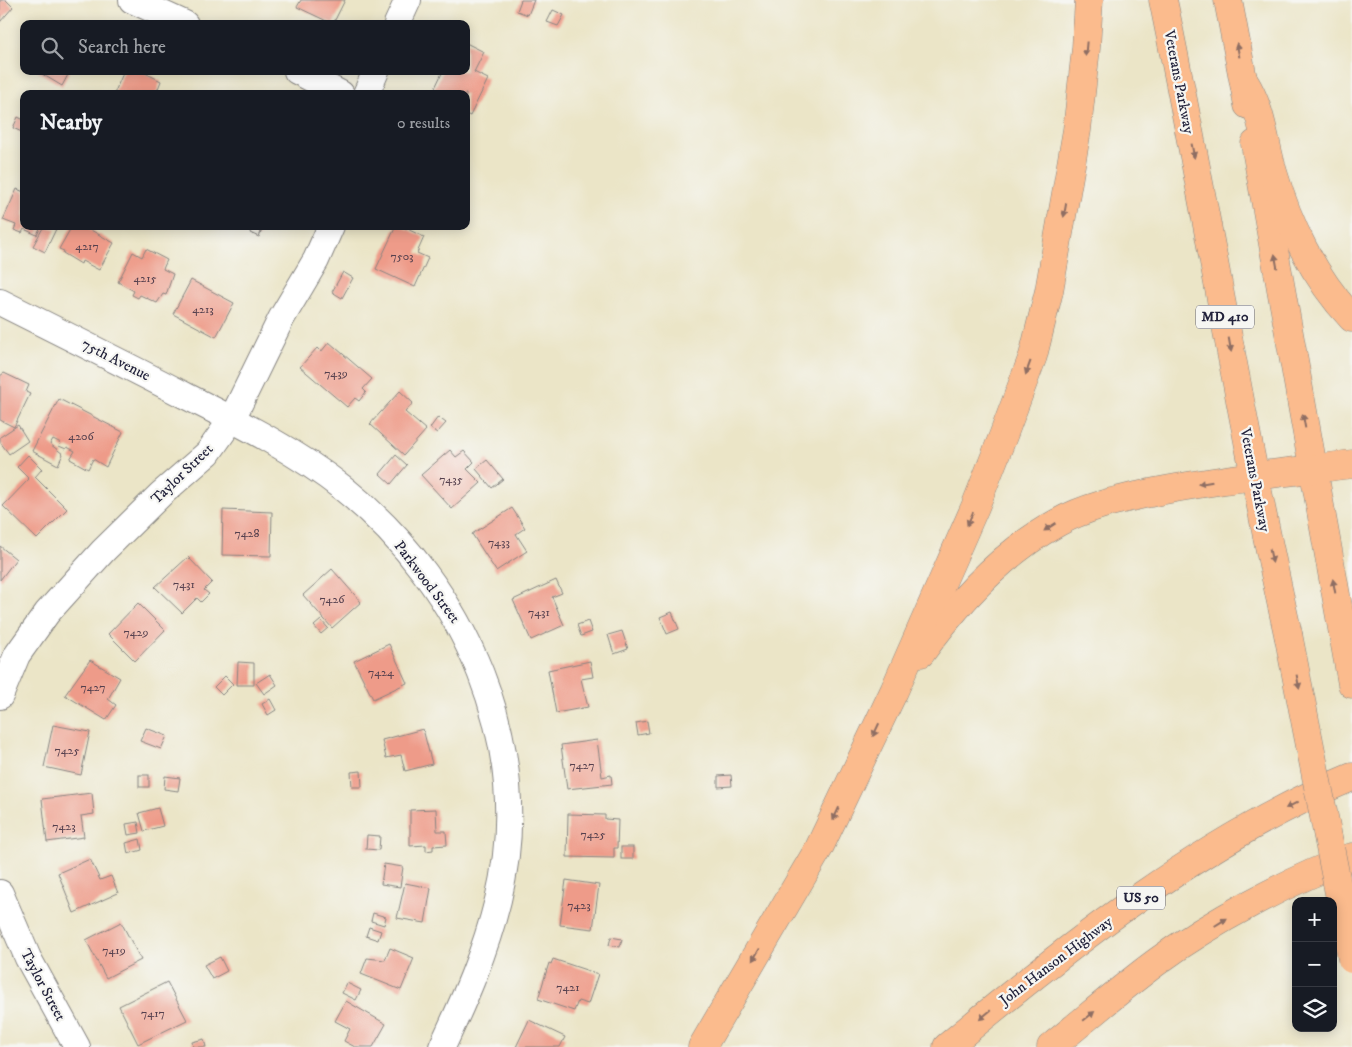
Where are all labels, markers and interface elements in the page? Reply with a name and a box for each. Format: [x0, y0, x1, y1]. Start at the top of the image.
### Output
search box [20, 20, 470, 75]
street label: Veterans Parkway [1159, 28, 1199, 136]
icon: search [38, 34, 66, 62]
text: Search here [78, 36, 166, 59]
one-way arrow [1082, 41, 1090, 57]
one-way arrow [1233, 41, 1241, 57]
text: Nearby [40, 110, 102, 136]
text: 0 results [397, 113, 450, 133]
one-way arrow [1189, 143, 1197, 159]
one-way arrow [1060, 202, 1068, 218]
house number: 4217 [75, 239, 99, 254]
house number: 7503 [390, 249, 414, 264]
one-way arrow [1271, 253, 1279, 269]
house number: 4215 [133, 271, 157, 286]
house number: 4213 [192, 302, 214, 317]
road number: MD 410 [1196, 306, 1254, 328]
street label: 75th Avenue [79, 335, 153, 385]
one-way arrow [1226, 337, 1234, 353]
one-way arrow [1024, 361, 1032, 376]
house number: 7439 [324, 366, 348, 381]
one-way arrow [1300, 413, 1308, 429]
street label: Veterans Parkway [1235, 426, 1275, 534]
house number: 4206 [68, 429, 95, 444]
street label: Taylor Street [147, 440, 217, 508]
house number: 7435 [439, 472, 463, 487]
one-way arrow [1197, 479, 1213, 487]
one-way arrow [965, 512, 973, 526]
one-way arrow [1043, 522, 1057, 532]
house number: 7428 [235, 526, 259, 541]
house number: 7433 [488, 535, 510, 550]
street label: Parkwood Street [390, 537, 464, 627]
one-way arrow [1267, 548, 1275, 563]
house number: 7431 [173, 577, 195, 592]
one-way arrow [1329, 578, 1337, 594]
house number: 7426 [319, 592, 345, 607]
house number: 7431 [528, 605, 550, 620]
house number: 7429 [124, 625, 148, 640]
house number: 7424 [368, 665, 395, 680]
one-way arrow [1294, 674, 1302, 690]
house number: 7427 [81, 680, 105, 695]
one-way arrow [871, 723, 879, 737]
house number: 7425 [55, 743, 79, 758]
house number: 7427 [570, 758, 594, 773]
one-way arrow [1285, 801, 1299, 809]
one-way arrow [832, 807, 840, 821]
house number: 7423 [52, 819, 76, 834]
house number: 7425 [581, 827, 605, 842]
road number: US 50 [1117, 886, 1165, 910]
map controls [1292, 897, 1337, 1032]
button: + [1292, 897, 1337, 942]
house number: 7423 [567, 898, 591, 913]
street label: John Hanson Highway [994, 912, 1117, 1011]
one-way arrow [1214, 918, 1227, 927]
button: − [1292, 942, 1337, 987]
house number: 7419 [102, 943, 126, 958]
street label: Taylor Street [16, 946, 70, 1025]
one-way arrow [752, 949, 761, 962]
house number: 7421 [556, 980, 580, 995]
button: layers [1292, 987, 1337, 1032]
house number: 7417 [141, 1006, 165, 1021]
one-way arrow [979, 1010, 992, 1021]
one-way arrow [1082, 1011, 1095, 1022]

